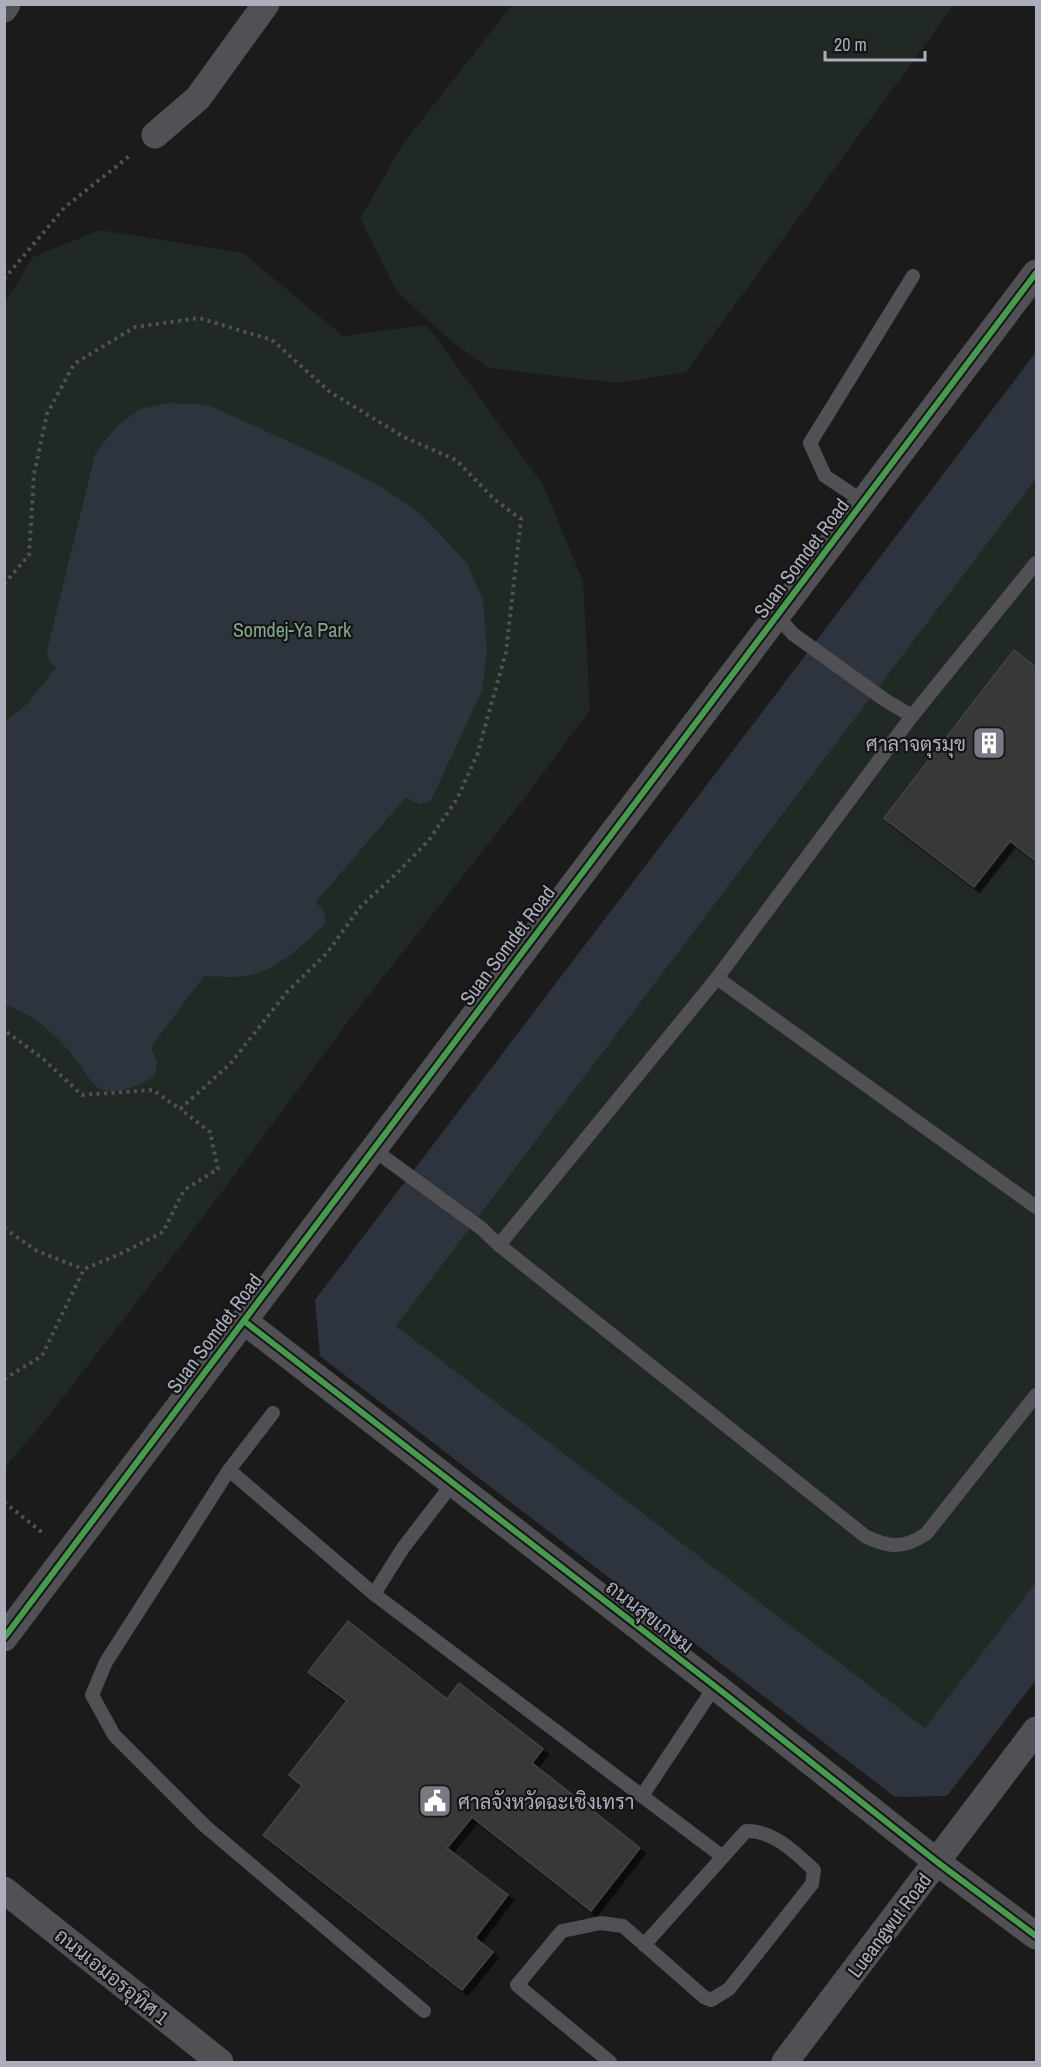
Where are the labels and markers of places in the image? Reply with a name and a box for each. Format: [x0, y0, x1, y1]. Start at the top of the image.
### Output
building icon: ศาลาจตุรมุข [971, 725, 1007, 761]
place label: ศาลาจตุรมุข [866, 730, 966, 758]
public building icon: ศาลจังหวัดฉะเชิงเทรา [417, 1783, 453, 1819]
place label: ศาลจังหวัดฉะเชิงเทรา [458, 1788, 635, 1815]

